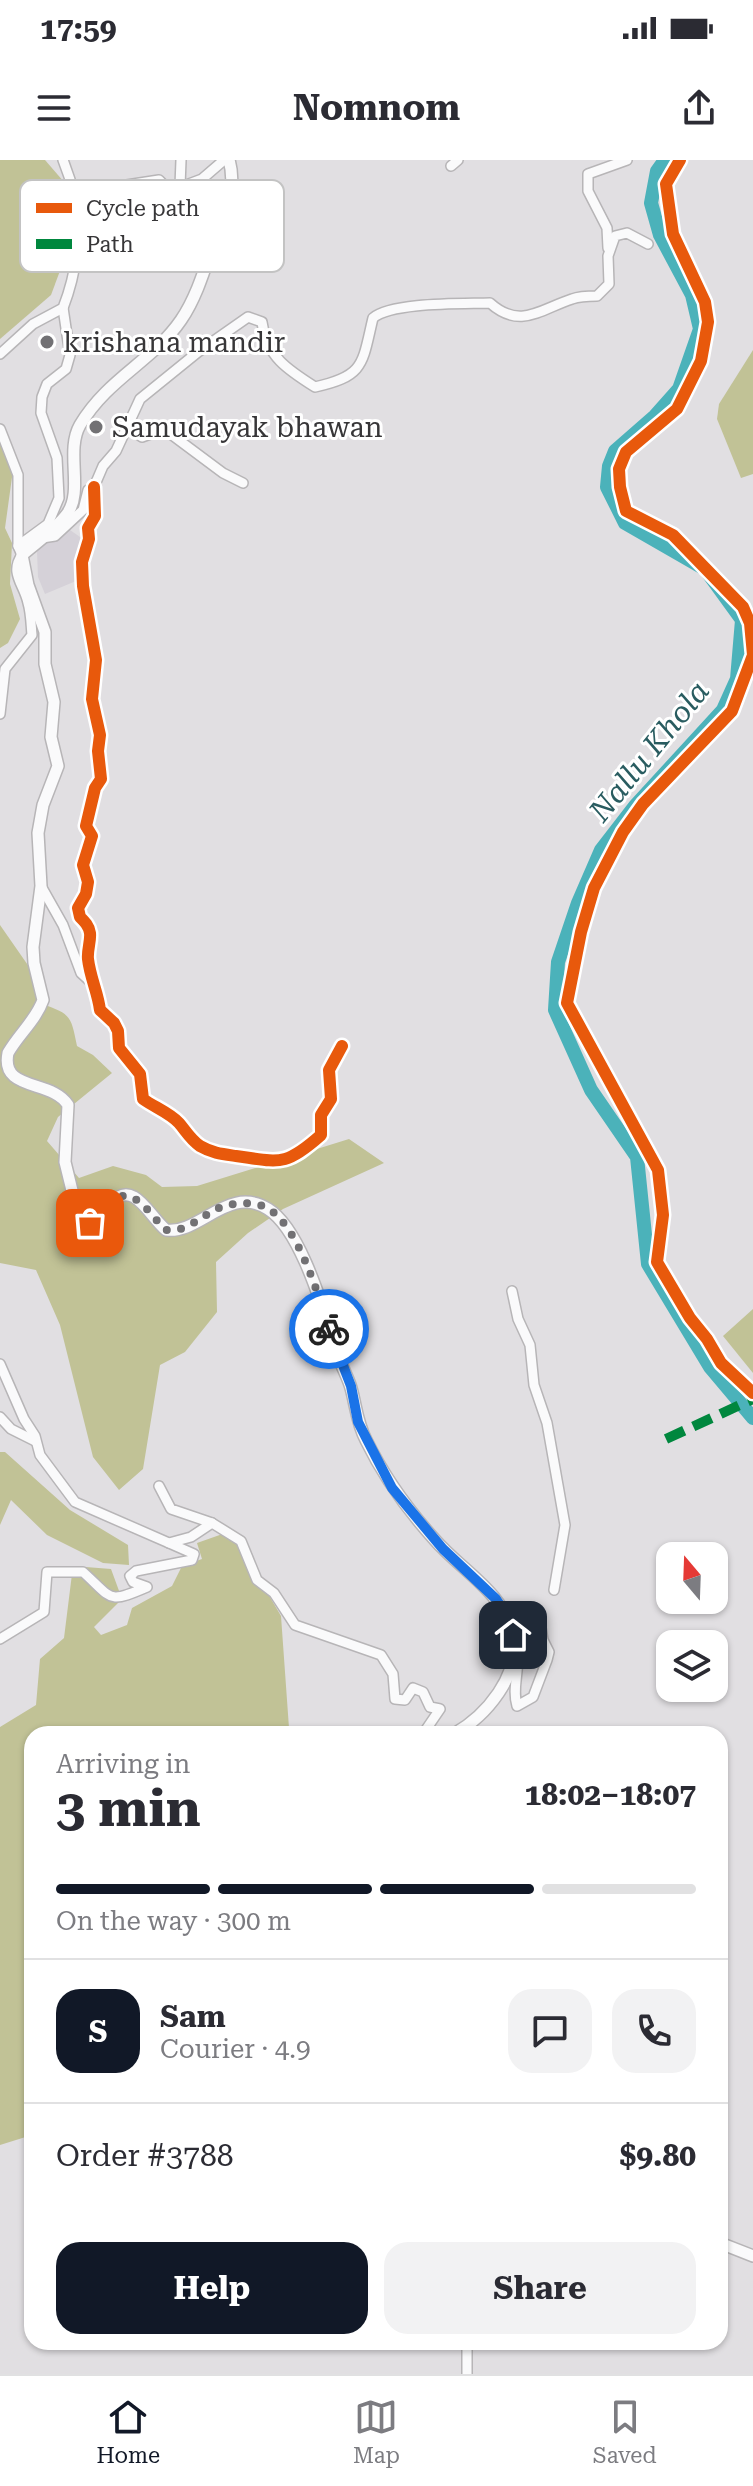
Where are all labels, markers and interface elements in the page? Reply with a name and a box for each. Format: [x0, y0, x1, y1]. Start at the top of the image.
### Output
text: 17:59 [40, 11, 117, 46]
icon: menu [32, 86, 76, 130]
icon: share [677, 86, 721, 130]
text: Nomnom [293, 87, 460, 129]
legend [20, 180, 284, 272]
text: Cycle path [86, 196, 200, 221]
text: Path [86, 232, 134, 257]
place label: krishana mandir [63, 326, 285, 359]
marker: krishana mandir [38, 333, 56, 351]
place label: Samudayak bhawan [112, 411, 383, 444]
marker: Samudayak bhawan [87, 418, 105, 436]
water label: Nallu Khola [581, 674, 716, 829]
pin [56, 1189, 124, 1257]
icon: bag [68, 1201, 112, 1245]
courier [289, 1289, 369, 1369]
icon: bike [307, 1307, 351, 1351]
north arrow [656, 1542, 728, 1614]
map controls [656, 1542, 728, 1702]
pin [479, 1601, 547, 1669]
icon: home [491, 1613, 535, 1657]
button: layers [656, 1630, 728, 1702]
text: Arriving in [56, 1749, 190, 1779]
text: 18:02–18:07 [524, 1777, 696, 1812]
text: 3 min [56, 1778, 201, 1839]
text: On the way · 300 m [56, 1906, 291, 1936]
button: chat [508, 1989, 592, 2073]
button: phone [612, 1989, 696, 2073]
text: Sam [160, 1999, 226, 2034]
text: S [89, 2014, 107, 2049]
text: Courier · 4.9 [160, 2034, 310, 2064]
text: Order #3788 [56, 2138, 234, 2173]
text: $9.80 [619, 2138, 696, 2173]
button: Help [56, 2242, 368, 2334]
button: Share [384, 2242, 696, 2334]
tab: Home [96, 2395, 160, 2468]
tab: Map [353, 2395, 400, 2468]
tab: Saved [593, 2395, 657, 2468]

